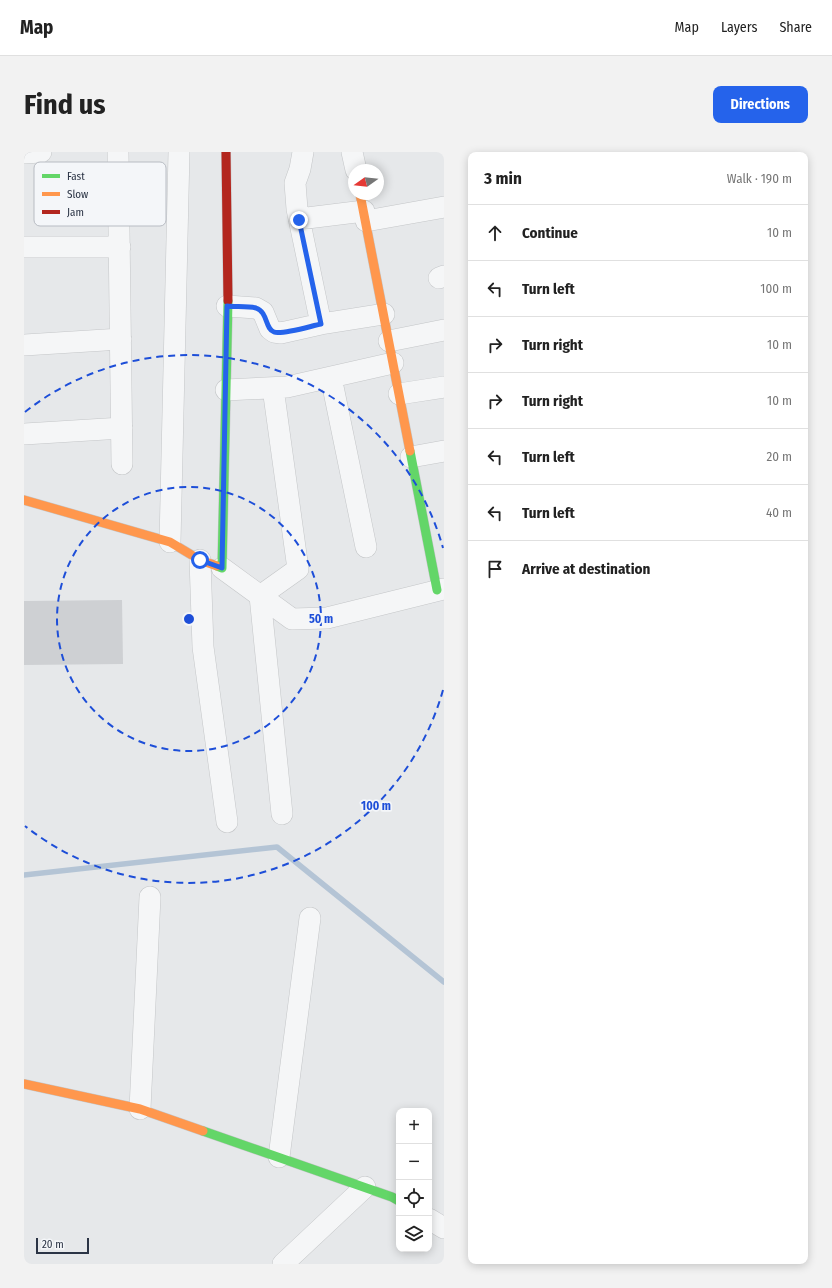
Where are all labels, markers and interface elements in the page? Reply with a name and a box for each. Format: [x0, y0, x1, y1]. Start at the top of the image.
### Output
text: Map [20, 16, 53, 39]
text: Map [675, 19, 699, 36]
text: Layers [721, 19, 757, 36]
text: Share [779, 19, 812, 36]
button: Directions [713, 86, 808, 123]
text: Find us [24, 88, 106, 121]
legend [34, 162, 166, 226]
north arrow [348, 164, 384, 200]
text: 3 min [484, 168, 522, 189]
text: Fast [67, 170, 85, 183]
text: Walk · 190 m [727, 171, 792, 186]
text: Slow [67, 188, 88, 201]
text: Jam [67, 206, 84, 219]
route end [290, 211, 308, 229]
icon: ahead [484, 222, 506, 244]
text: Continue [522, 224, 578, 242]
text: 10 m [767, 225, 792, 240]
icon: left [484, 278, 506, 300]
text: Turn left [522, 280, 575, 298]
text: 100 m [760, 281, 792, 296]
icon: right [484, 334, 506, 356]
text: Turn right [522, 336, 583, 354]
text: 10 m [767, 337, 792, 352]
icon: right [484, 390, 506, 412]
text: Turn right [522, 392, 583, 410]
text: 10 m [767, 393, 792, 408]
icon: left [484, 446, 506, 468]
text: Turn left [522, 448, 575, 466]
text: 20 m [766, 449, 792, 464]
icon: left [484, 502, 506, 524]
text: Turn left [522, 504, 575, 522]
text: 40 m [766, 505, 792, 520]
route start [191, 551, 209, 569]
icon: arrive [484, 558, 506, 580]
text: Arrive at destination [522, 560, 650, 578]
centre of rings [182, 612, 196, 626]
text: 50 m [309, 612, 333, 626]
text: 100 m [361, 799, 391, 813]
map controls [396, 1108, 432, 1252]
button: + [396, 1108, 432, 1144]
button: − [396, 1144, 432, 1180]
button: locate [396, 1180, 432, 1216]
button: layers [396, 1216, 432, 1252]
scale bar [36, 1236, 89, 1255]
text: 20 m [42, 1238, 64, 1251]

